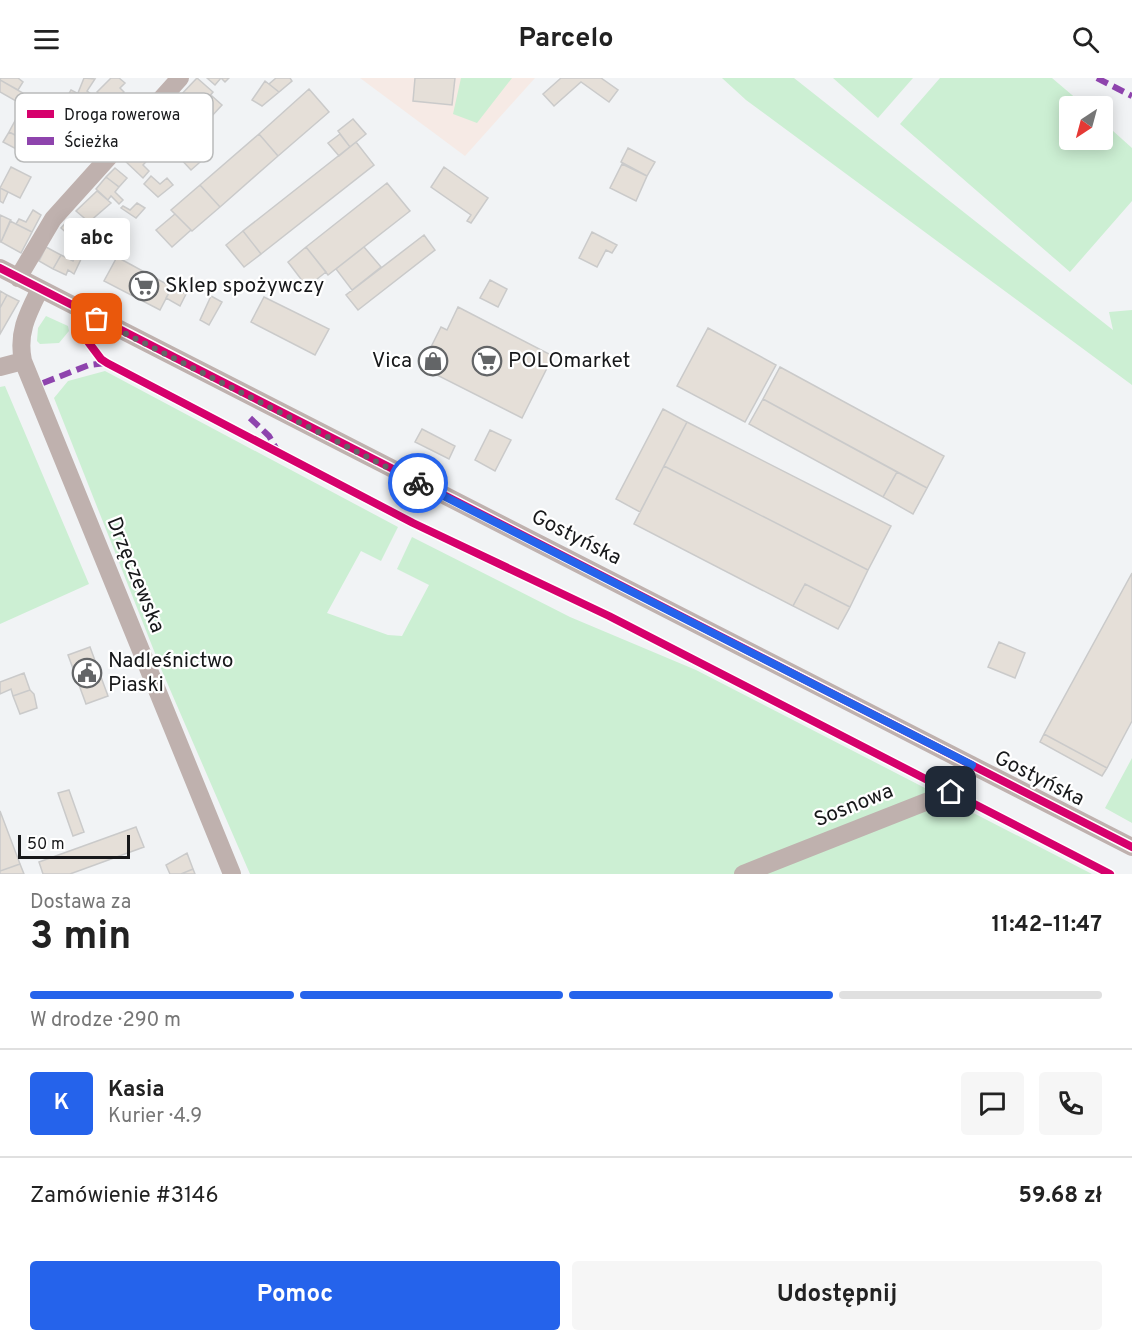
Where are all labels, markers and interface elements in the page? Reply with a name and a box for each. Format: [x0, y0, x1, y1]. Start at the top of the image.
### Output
text: Parcelo [518, 22, 614, 56]
icon: menu [30, 23, 63, 56]
icon: search [1069, 23, 1102, 56]
legend [15, 93, 213, 162]
north arrow [1059, 96, 1113, 150]
map controls [1059, 96, 1113, 150]
text: Droga rowerowa [64, 106, 180, 126]
text: Ścieżka [64, 131, 118, 153]
callout: abc [64, 217, 130, 259]
text: abc [80, 226, 114, 252]
supermarket icon: Sklep spożywczy [128, 270, 160, 302]
place label: Sklep spożywczy [165, 273, 324, 300]
pin [71, 293, 122, 344]
icon: bag [80, 302, 113, 335]
shop icon: Vica [417, 345, 449, 377]
supermarket icon: POLOmarket [471, 345, 503, 377]
place label: Vica [372, 348, 412, 375]
place label: POLOmarket [508, 348, 630, 375]
courier [388, 453, 448, 513]
icon: bike [402, 467, 435, 500]
street label: Gostyńska [526, 504, 626, 572]
street label: Drzęczewska [100, 513, 170, 637]
place label: Nadleśnictwo Piaski [108, 648, 234, 699]
public building icon: Nadleśnictwo Piaski [71, 657, 103, 689]
street label: Gostyńska [989, 745, 1089, 813]
pin [925, 766, 976, 817]
icon: home [934, 775, 967, 808]
street label: Sosnowa [810, 778, 898, 834]
scale bar [18, 832, 130, 860]
text: 50 m [27, 835, 65, 855]
text: Dostawa za [30, 890, 131, 916]
text: 11:42–11:47 [992, 912, 1102, 939]
text: 3 min [30, 914, 131, 963]
text: W drodze · 290 m [30, 1008, 181, 1034]
button: chat [961, 1072, 1024, 1135]
button: phone [1039, 1072, 1102, 1135]
text: Kasia [108, 1077, 165, 1104]
text: K [54, 1090, 69, 1117]
text: Kurier · 4.9 [108, 1104, 202, 1130]
text: Zamówienie #3146 [30, 1183, 219, 1210]
text: 59.68 zł [1018, 1183, 1102, 1210]
button: Pomoc [30, 1261, 560, 1330]
button: Udostępnij [572, 1261, 1102, 1330]

